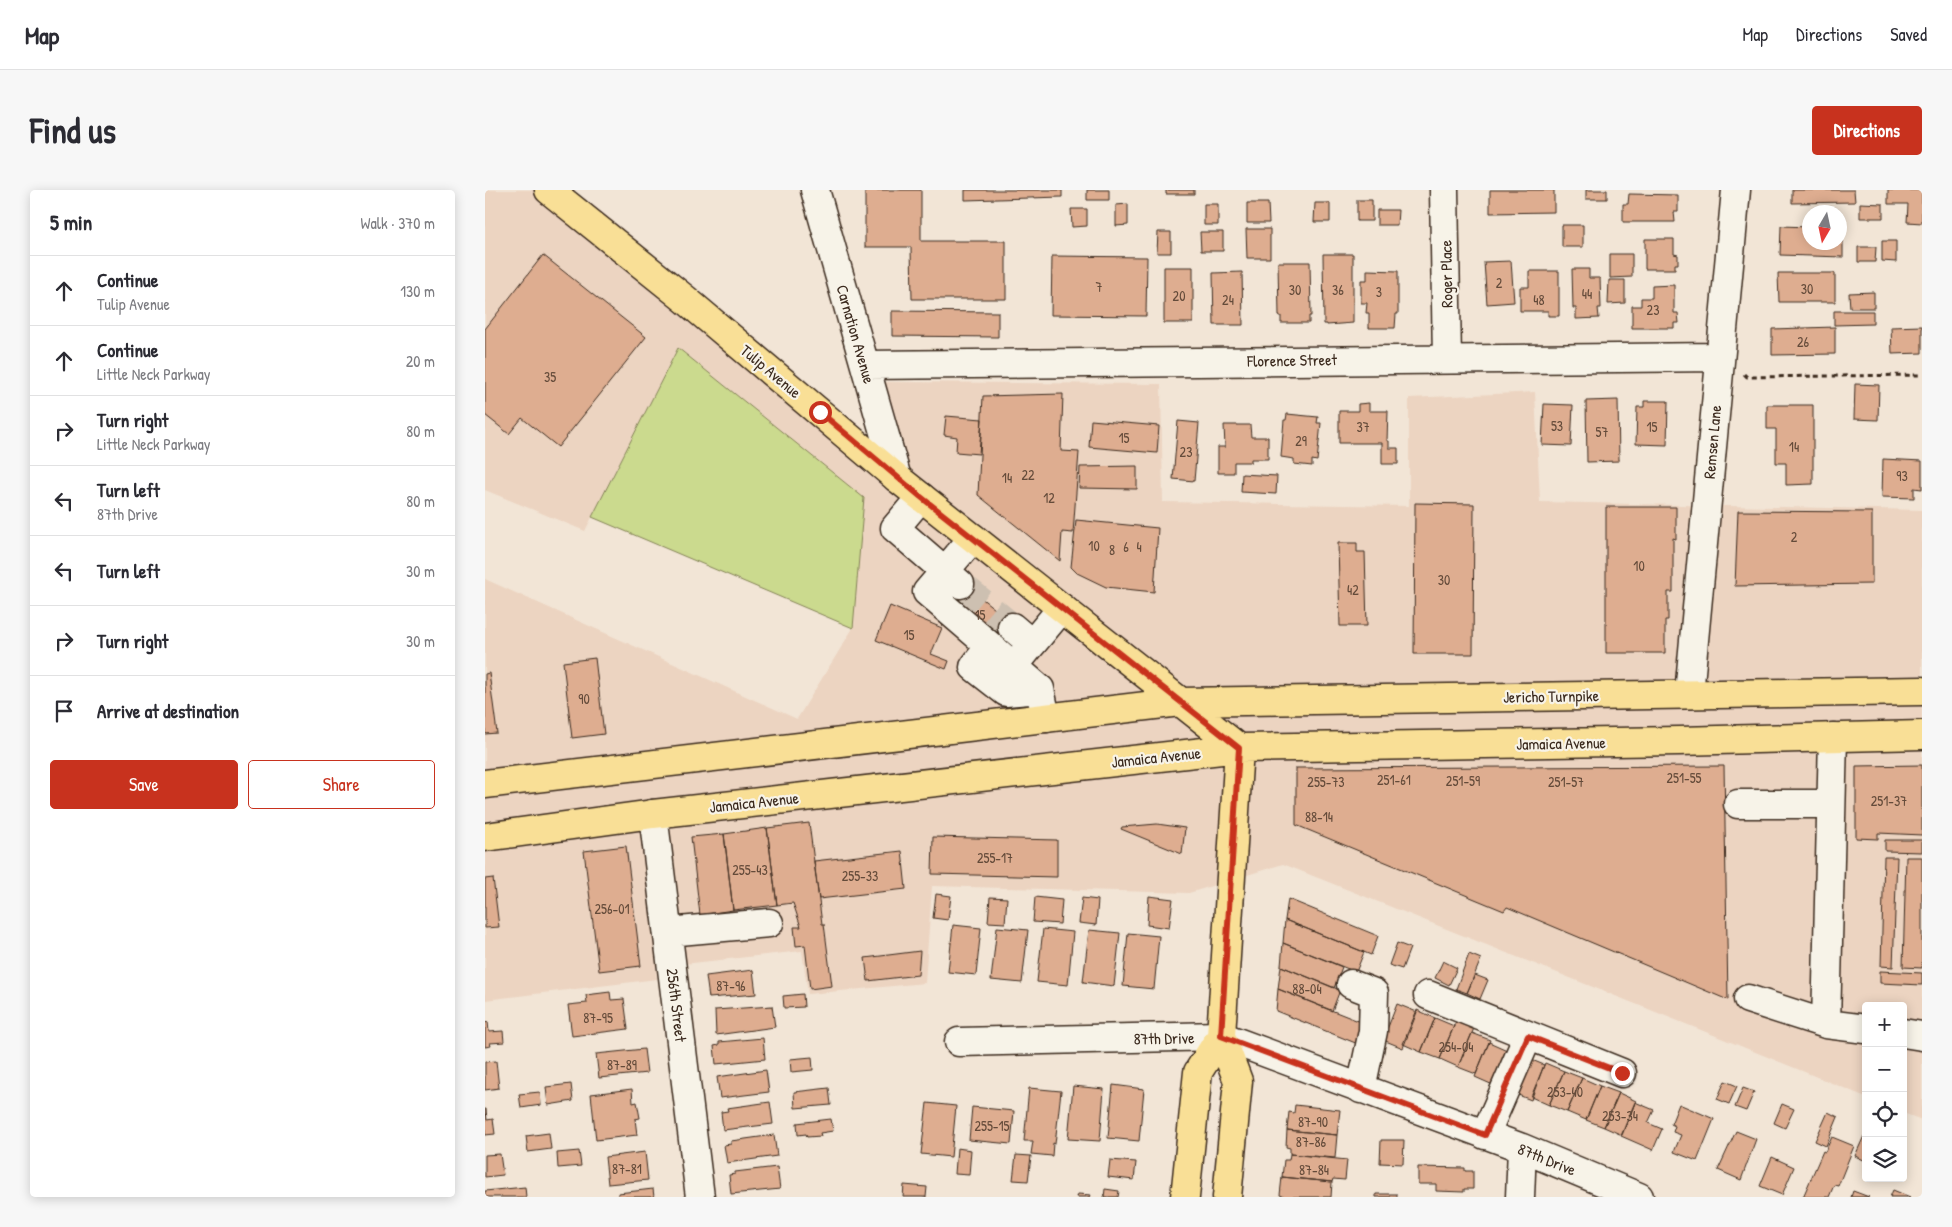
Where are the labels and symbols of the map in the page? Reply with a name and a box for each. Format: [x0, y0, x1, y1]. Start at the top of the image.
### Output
north arrow [1802, 205, 1847, 250]
street label: Roger Place [1434, 239, 1458, 308]
house number: 2 [1496, 273, 1503, 292]
house number: 7 [1096, 277, 1103, 296]
house number: 30 [1801, 279, 1813, 298]
house number: 30 [1289, 280, 1301, 299]
house number: 36 [1332, 280, 1344, 299]
street label: Carnation Avenue [831, 282, 881, 387]
house number: 3 [1376, 282, 1382, 301]
house number: 44 [1582, 284, 1592, 303]
house number: 20 [1173, 286, 1185, 305]
house number: 24 [1222, 290, 1234, 309]
house number: 48 [1533, 290, 1545, 309]
house number: 23 [1647, 300, 1659, 319]
house number: 26 [1797, 332, 1809, 351]
street label: Tulip Avenue [736, 339, 806, 403]
street label: Florence Street [1246, 348, 1338, 372]
house number: 35 [544, 367, 556, 386]
route start [809, 401, 832, 424]
street label: Remsen Lane [1698, 404, 1726, 480]
house number: 53 [1551, 416, 1563, 435]
house number: 37 [1356, 417, 1370, 436]
house number: 15 [1646, 417, 1658, 436]
house number: 57 [1596, 422, 1608, 441]
house number: 15 [1118, 428, 1130, 447]
house number: 29 [1295, 431, 1307, 450]
house number: 14 [1789, 437, 1799, 456]
house number: 23 [1180, 442, 1192, 461]
house number: 22 [1021, 465, 1035, 484]
house number: 93 [1896, 466, 1908, 485]
house number: 14 [1002, 468, 1012, 487]
house number: 12 [1043, 488, 1055, 507]
house number: 2 [1791, 527, 1798, 546]
house number: 10 [1088, 536, 1100, 555]
house number: 6 [1123, 537, 1129, 556]
house number: 4 [1136, 537, 1142, 556]
house number: 8 [1109, 540, 1115, 559]
house number: 10 [1633, 556, 1645, 575]
house number: 30 [1438, 570, 1450, 589]
house number: 42 [1347, 580, 1359, 599]
house number: 15 [974, 605, 986, 624]
house number: 15 [903, 625, 915, 644]
street label: Jericho Turnpike [1503, 684, 1600, 708]
house number: 90 [578, 689, 590, 708]
street label: Jamaica Avenue [1516, 731, 1607, 755]
street label: Jamaica Avenue [1110, 741, 1202, 773]
house number: 251-55 [1666, 768, 1702, 787]
house number: 251-61 [1377, 770, 1411, 789]
house number: 251-59 [1446, 771, 1480, 790]
house number: 255-73 [1307, 772, 1345, 791]
house number: 251-57 [1548, 772, 1584, 791]
street label: Jamaica Avenue [708, 786, 800, 818]
house number: 251-37 [1871, 791, 1907, 810]
house number: 88-14 [1305, 807, 1333, 826]
house number: 255-17 [977, 848, 1013, 867]
house number: 255-43 [732, 860, 768, 879]
house number: 255-33 [842, 866, 878, 885]
house number: 256-01 [594, 899, 630, 918]
street label: 256th Street [662, 967, 692, 1043]
house number: 87-96 [716, 976, 746, 995]
house number: 88-04 [1292, 979, 1322, 998]
house number: 87-95 [583, 1008, 613, 1027]
street label: 87th Drive [1133, 1026, 1195, 1050]
house number: 254-04 [1439, 1037, 1473, 1056]
house number: 87-89 [607, 1055, 637, 1074]
route end [1611, 1062, 1634, 1085]
house number: 253-40 [1547, 1082, 1583, 1101]
house number: 253-34 [1602, 1106, 1638, 1125]
house number: 87-90 [1298, 1112, 1328, 1131]
house number: 255-15 [974, 1116, 1010, 1135]
house number: 87-86 [1296, 1132, 1327, 1151]
street label: 87th Drive [1515, 1137, 1580, 1181]
house number: 87-81 [612, 1159, 642, 1178]
house number: 87-84 [1299, 1160, 1329, 1179]

